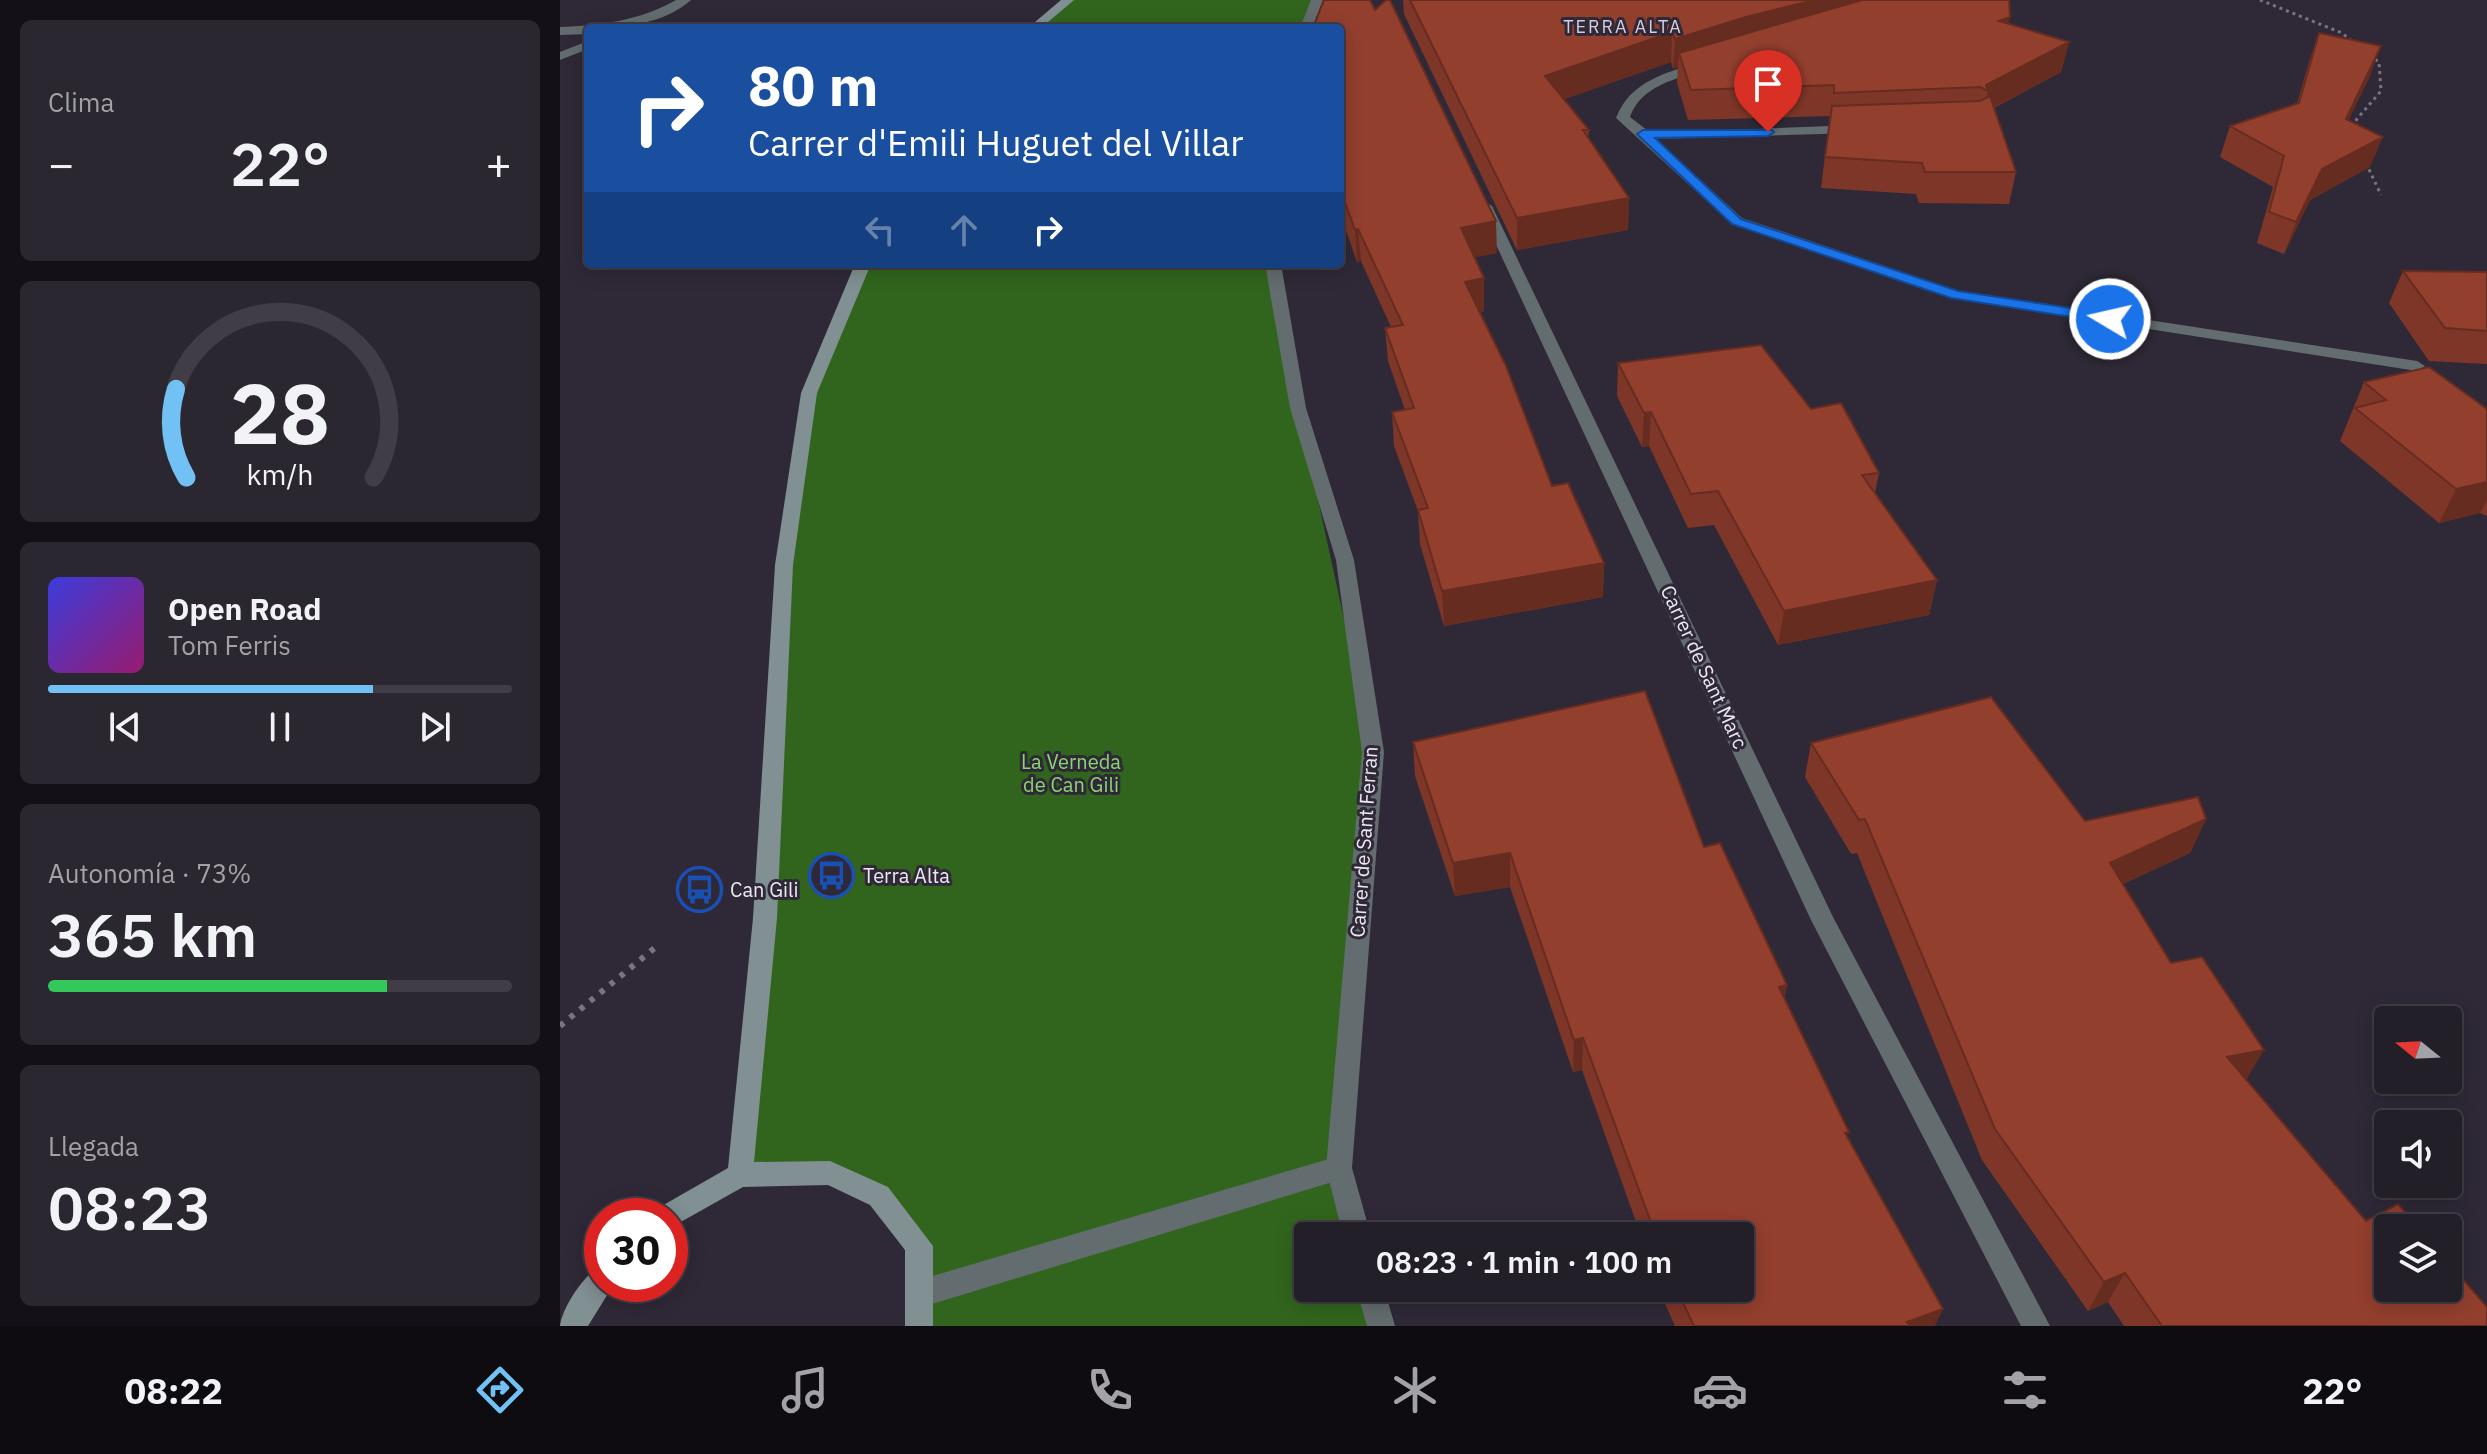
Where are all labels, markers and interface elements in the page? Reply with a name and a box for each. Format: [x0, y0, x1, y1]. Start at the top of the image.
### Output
district label: TERRA ALTA [1563, 15, 1683, 38]
text: 80 m [748, 49, 878, 121]
pin [1734, 50, 1802, 132]
icon: right [616, 56, 720, 160]
icon: arrive [1746, 62, 1790, 106]
text: Clima [48, 85, 114, 119]
text: Carrer d'Emili Huguet del Villar [748, 119, 1243, 166]
text: 22° [230, 124, 330, 203]
text: − [48, 135, 74, 192]
text: + [486, 135, 512, 192]
icon: left [858, 208, 902, 252]
icon: ahead [942, 208, 986, 252]
icon: right [1026, 208, 1070, 252]
position arrow [2068, 277, 2152, 361]
text: 28 [230, 358, 330, 466]
text: km/h [246, 456, 314, 493]
street label: Carrer de Sant Marc [1655, 581, 1754, 753]
text: Open Road [168, 589, 321, 628]
text: Tom Ferris [168, 628, 291, 662]
icon: previous [103, 705, 147, 749]
icon: pause [258, 705, 302, 749]
icon: next [413, 705, 457, 749]
street label: Carrer de Sant Ferran [1343, 745, 1384, 939]
park label: La Verneda de Can Gili [1021, 748, 1121, 798]
bus stop icon: Terra Alta [808, 852, 856, 900]
text: Autonomía · 73% [48, 856, 251, 890]
place label: Terra Alta [863, 862, 950, 889]
bus stop icon: Can Gili [675, 866, 723, 914]
place label: Can Gili [730, 876, 799, 903]
text: 365 km [48, 895, 257, 974]
north arrow [2374, 1006, 2462, 1094]
map controls [2374, 1006, 2462, 1302]
button: sound [2374, 1110, 2462, 1198]
text: Llegada [48, 1129, 139, 1163]
text: 08:23 [48, 1168, 211, 1247]
speed limit sign: 30 [584, 1198, 688, 1302]
button: layers [2374, 1214, 2462, 1302]
text: 08:23 · 1 min · 100 m [1376, 1242, 1672, 1281]
icon: directions [472, 1362, 528, 1418]
icon: music [777, 1362, 833, 1418]
icon: phone [1082, 1362, 1138, 1418]
icon: climate [1387, 1362, 1443, 1418]
icon: car [1692, 1362, 1748, 1418]
icon: filters [1997, 1362, 2053, 1418]
text: 08:22 [125, 1367, 223, 1414]
text: 22° [2302, 1367, 2362, 1414]

